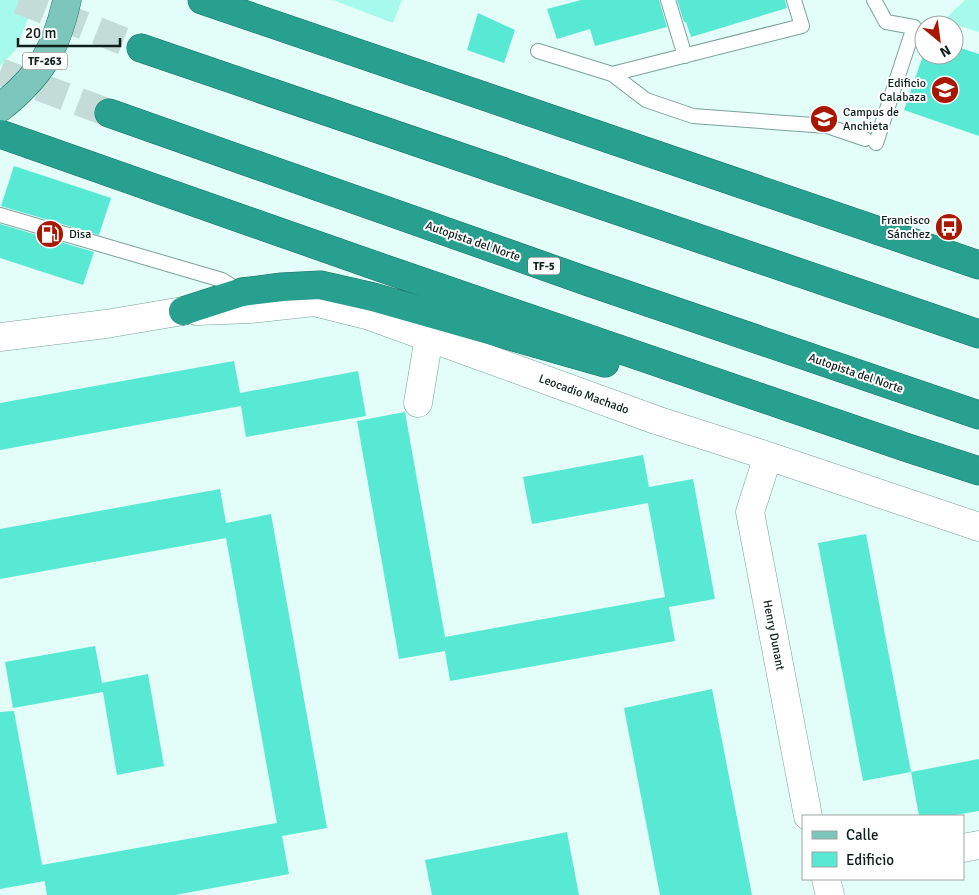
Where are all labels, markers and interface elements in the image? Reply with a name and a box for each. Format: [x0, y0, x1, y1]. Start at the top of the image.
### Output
scale bar [18, 15, 120, 47]
north arrow [914, 15, 964, 65]
text: 20 m [25, 24, 56, 42]
text: N [937, 41, 953, 61]
road number: TF-263 [22, 52, 68, 70]
school or university icon: Edificio Calabaza [930, 75, 960, 105]
place label: Edificio Calabaza [879, 76, 926, 105]
school or university icon: Campus de Anchieta [809, 104, 839, 134]
place label: Campus de Anchieta [843, 105, 899, 134]
bus stop icon: Francisco Sánchez [934, 212, 964, 242]
place label: Francisco Sánchez [881, 213, 930, 242]
street label: Autopista del Norte [423, 218, 522, 265]
fuel station icon: Disa [35, 219, 65, 249]
place label: Disa [69, 227, 91, 242]
road number: TF-5 [528, 258, 560, 274]
street label: Autopista del Norte [806, 350, 905, 397]
street label: Leocadio Machado [537, 371, 631, 418]
street label: Henry Dunant [759, 599, 788, 672]
legend [802, 815, 964, 880]
text: Calle [846, 826, 879, 844]
text: Edificio [846, 851, 894, 869]

